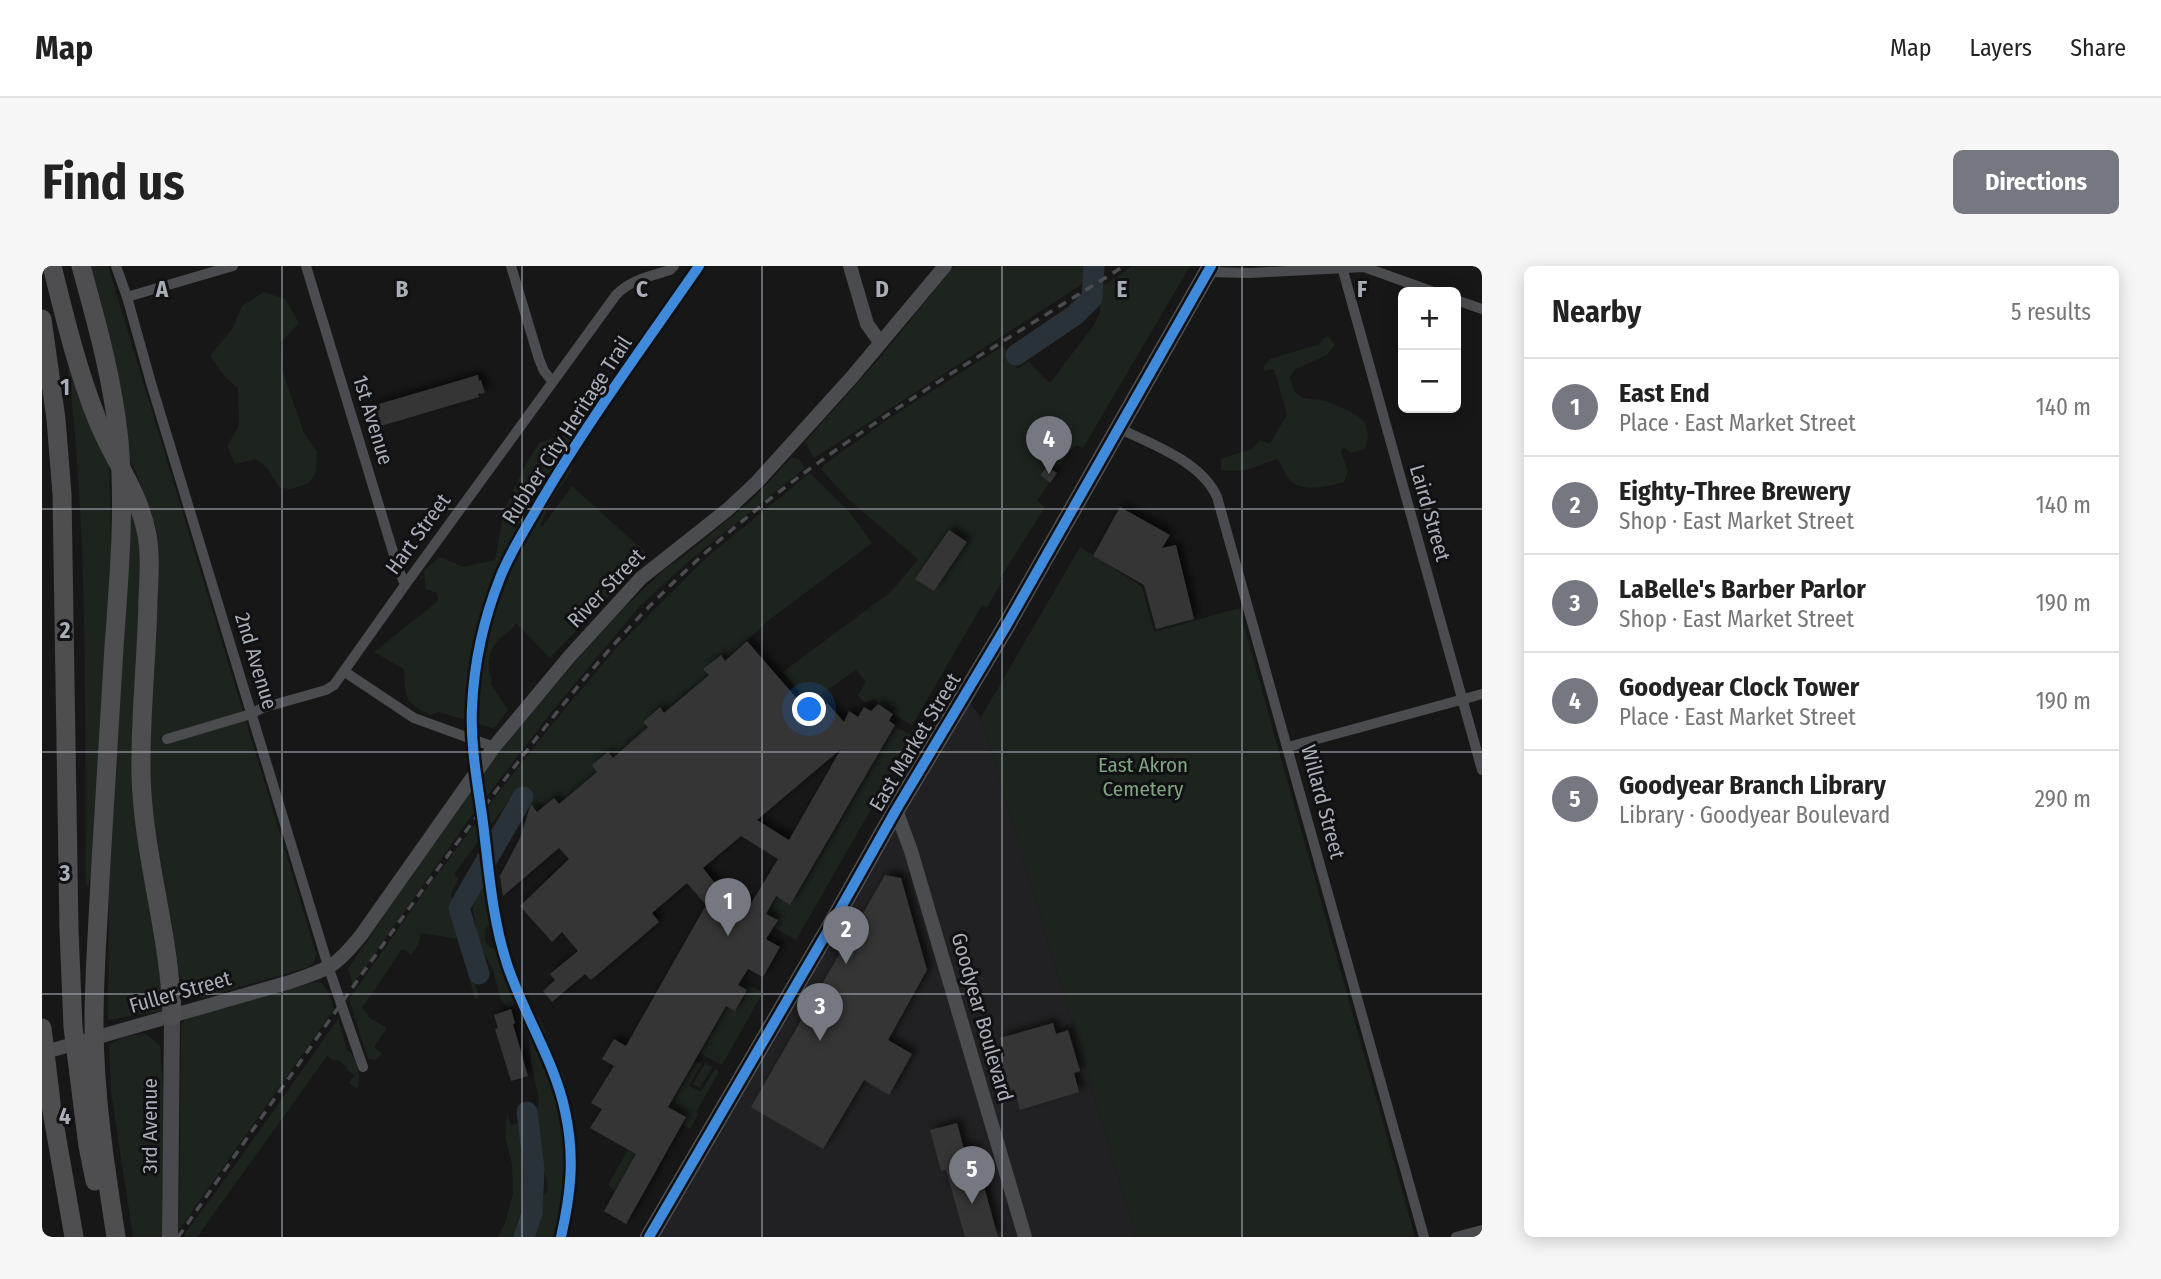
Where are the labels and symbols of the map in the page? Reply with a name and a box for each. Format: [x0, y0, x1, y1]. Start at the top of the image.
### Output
text: A [155, 275, 169, 303]
text: B [396, 275, 409, 303]
text: C [636, 275, 648, 303]
text: D [875, 275, 889, 303]
text: E [1117, 275, 1128, 303]
text: F [1357, 275, 1367, 303]
street label: Rubber City Heritage Trail [497, 331, 638, 529]
street label: 1st Avenue [347, 372, 399, 468]
text: 1 [60, 373, 70, 401]
pin: 4 [1026, 416, 1072, 474]
street label: Laird Street [1404, 462, 1456, 564]
street label: Hart Street [380, 488, 456, 580]
street label: River Street [562, 543, 650, 633]
street label: 2nd Avenue [229, 610, 283, 712]
text: 2 [59, 616, 71, 644]
street label: East Market Street [864, 668, 967, 816]
your location [792, 692, 826, 726]
street label: Willard Street [1295, 742, 1351, 862]
park label: East Akron Cemetery [1098, 752, 1188, 802]
text: 3 [59, 859, 71, 887]
pin: 1 [705, 878, 751, 936]
pin: 2 [823, 906, 869, 964]
street label: Goodyear Boulevard [946, 930, 1018, 1104]
street label: Fuller Street [126, 965, 234, 1019]
pin: 3 [797, 983, 843, 1041]
street label: 3rd Avenue [137, 1078, 163, 1174]
text: 4 [59, 1102, 71, 1130]
pin: 5 [949, 1146, 995, 1204]

